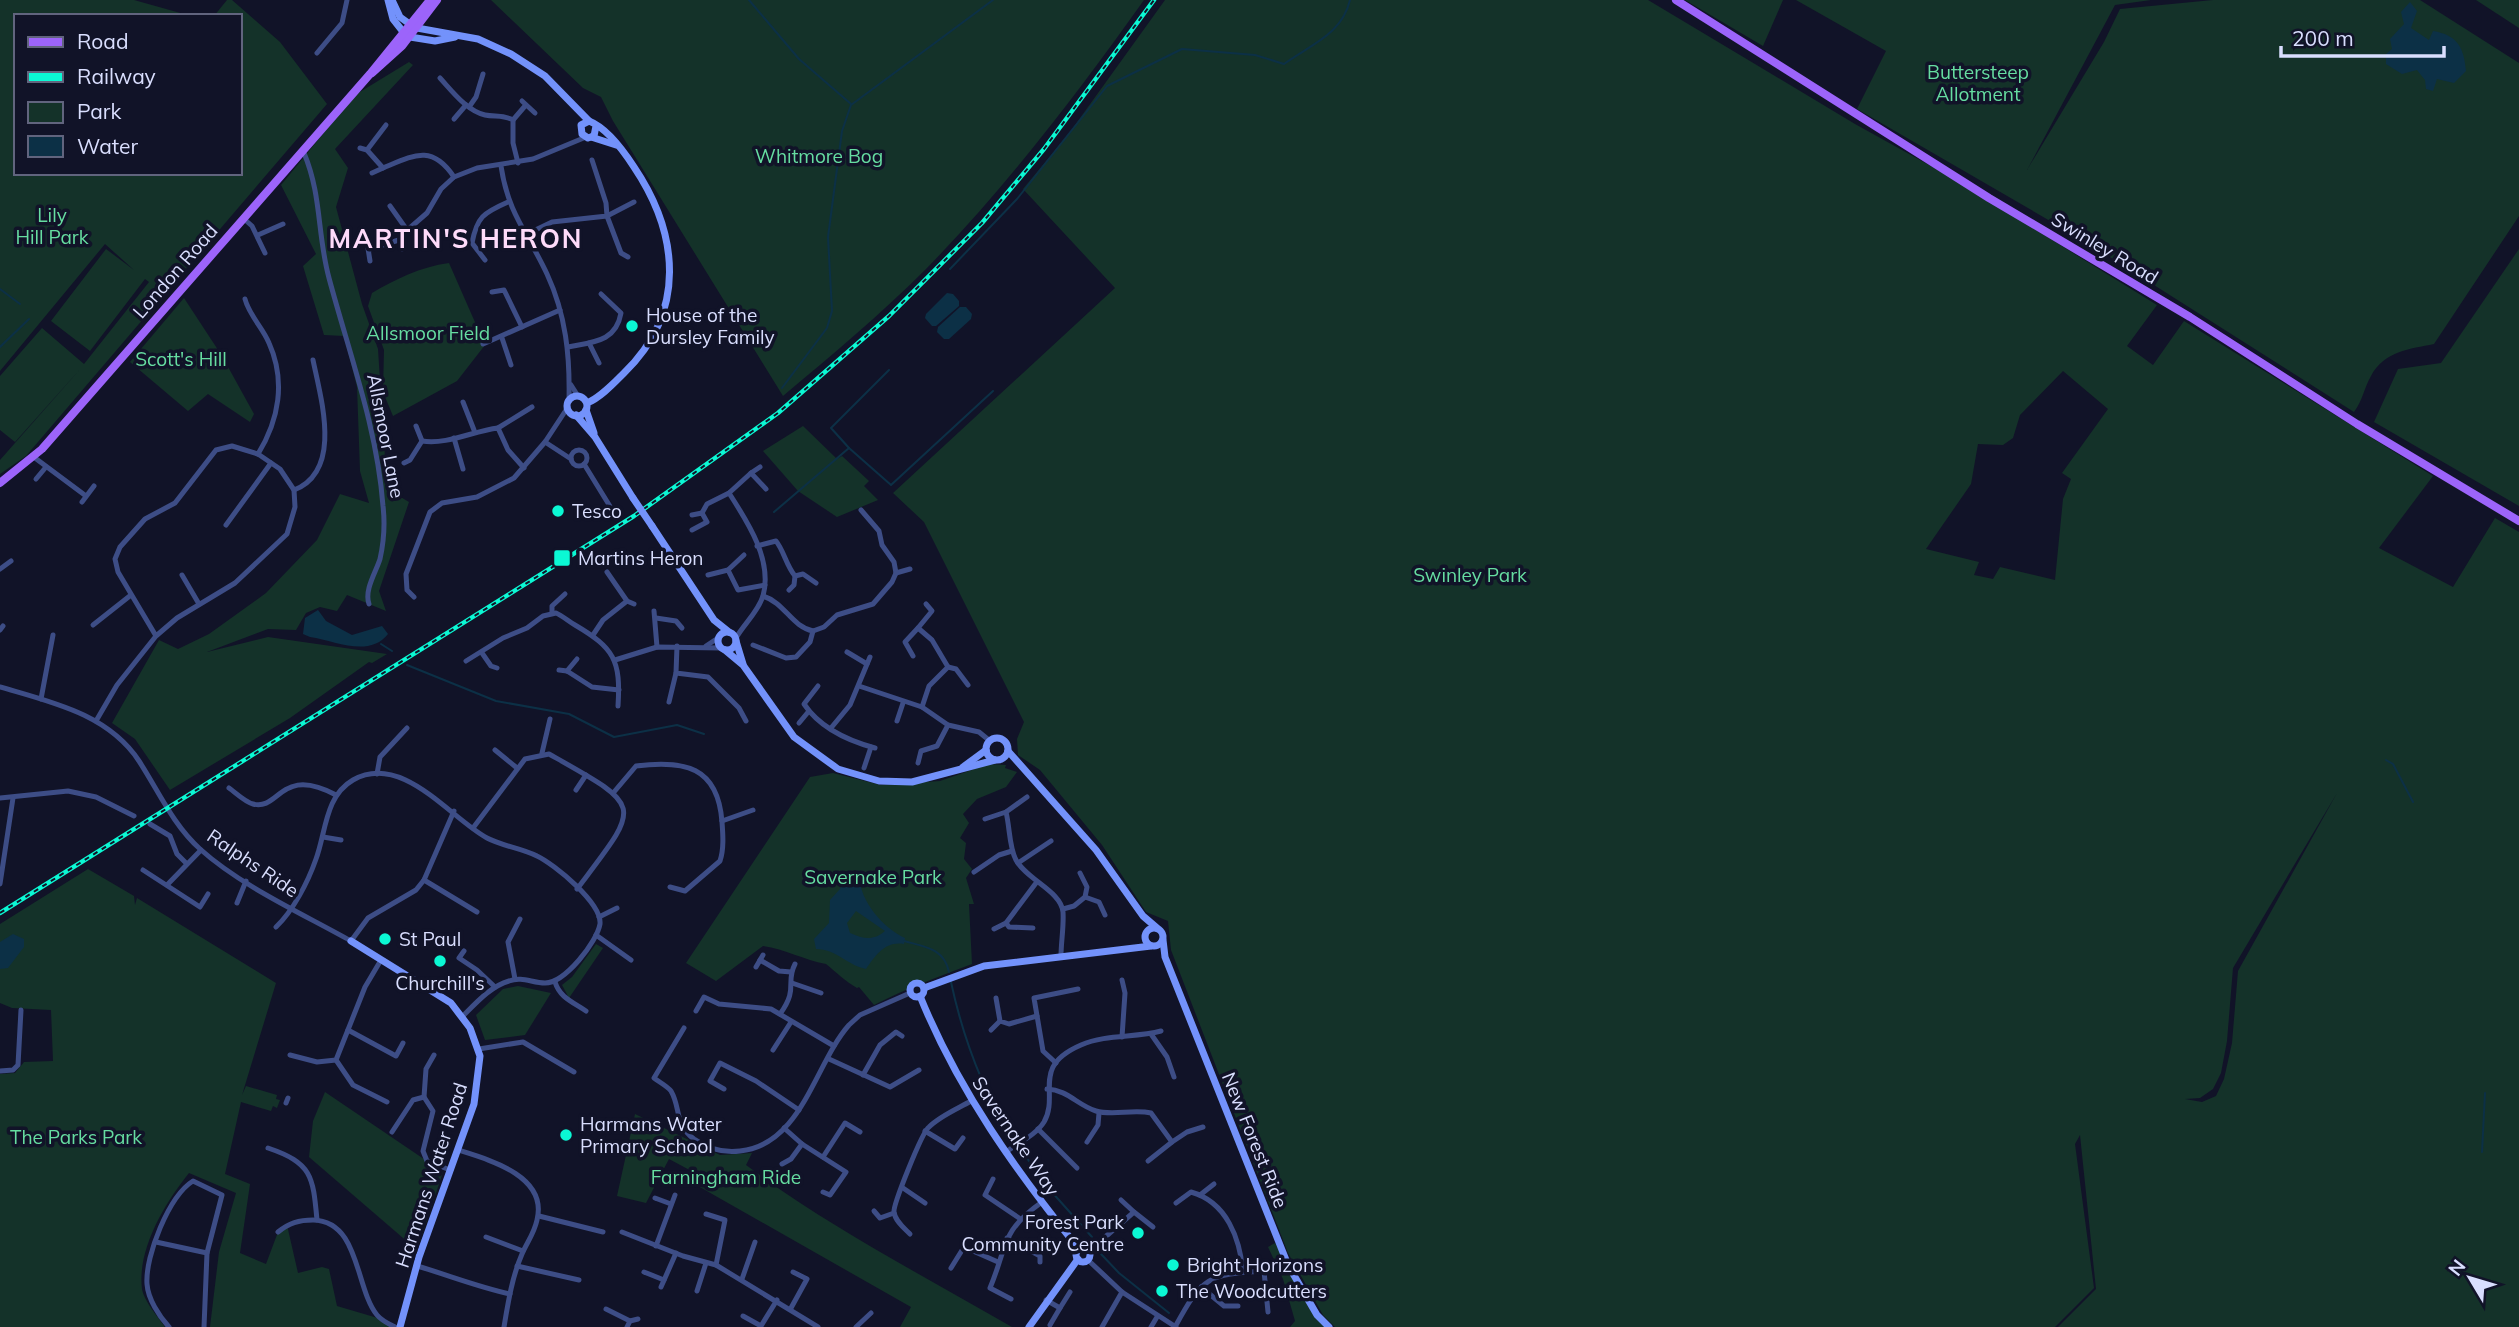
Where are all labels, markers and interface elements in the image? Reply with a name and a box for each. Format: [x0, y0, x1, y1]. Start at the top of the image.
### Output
legend [14, 14, 242, 175]
scale bar [2281, 14, 2444, 58]
text: 200 m [2292, 25, 2354, 51]
text: Road [77, 28, 128, 54]
park label: Buttersteep Allotment [1927, 60, 2029, 106]
text: Railway [77, 63, 156, 89]
text: Park [77, 98, 121, 124]
text: Water [77, 133, 138, 159]
park label: Whitmore Bog [755, 144, 883, 168]
park label: Lily Hill Park [15, 203, 89, 249]
street label: Swinley Road [2047, 207, 2163, 289]
street label: London Road [128, 219, 222, 323]
district label: MARTIN'S HERON [329, 222, 583, 255]
place label: House of the Dursley Family [646, 303, 775, 349]
marker: House of the Dursley Family [624, 318, 640, 334]
park label: Allsmoor Field [366, 321, 490, 345]
park label: Scott's Hill [135, 347, 227, 371]
street label: Allsmoor Lane [362, 372, 410, 500]
place label: Tesco [572, 499, 622, 523]
marker: Tesco [550, 503, 566, 519]
place label: Martins Heron [578, 546, 703, 570]
marker: Martins Heron [552, 548, 572, 568]
park label: Swinley Park [1413, 563, 1527, 587]
street label: Ralphs Ride [203, 824, 303, 902]
park label: Savernake Park [804, 865, 942, 889]
place label: St Paul [399, 927, 461, 951]
marker: St Paul [377, 931, 393, 947]
marker: Churchill's [432, 953, 448, 969]
place label: Churchill's [395, 971, 485, 995]
street label: New Forest Ride [1217, 1069, 1293, 1211]
street label: Savernake Way [967, 1072, 1065, 1200]
street label: Harmans Water Road [390, 1079, 472, 1271]
place label: Harmans Water Primary School [580, 1112, 722, 1158]
park label: The Parks Park [10, 1125, 142, 1149]
marker: Harmans Water Primary School [558, 1127, 574, 1143]
park label: Farningham Ride [651, 1165, 801, 1189]
place label: Forest Park Community Centre [961, 1210, 1124, 1256]
marker: Forest Park Community Centre [1130, 1225, 1146, 1241]
north arrow [2435, 1243, 2505, 1313]
place label: Bright Horizons [1187, 1253, 1323, 1277]
text: N [2443, 1254, 2470, 1281]
marker: Bright Horizons [1165, 1257, 1181, 1273]
place label: The Woodcutters [1176, 1279, 1327, 1303]
marker: The Woodcutters [1154, 1283, 1170, 1299]

